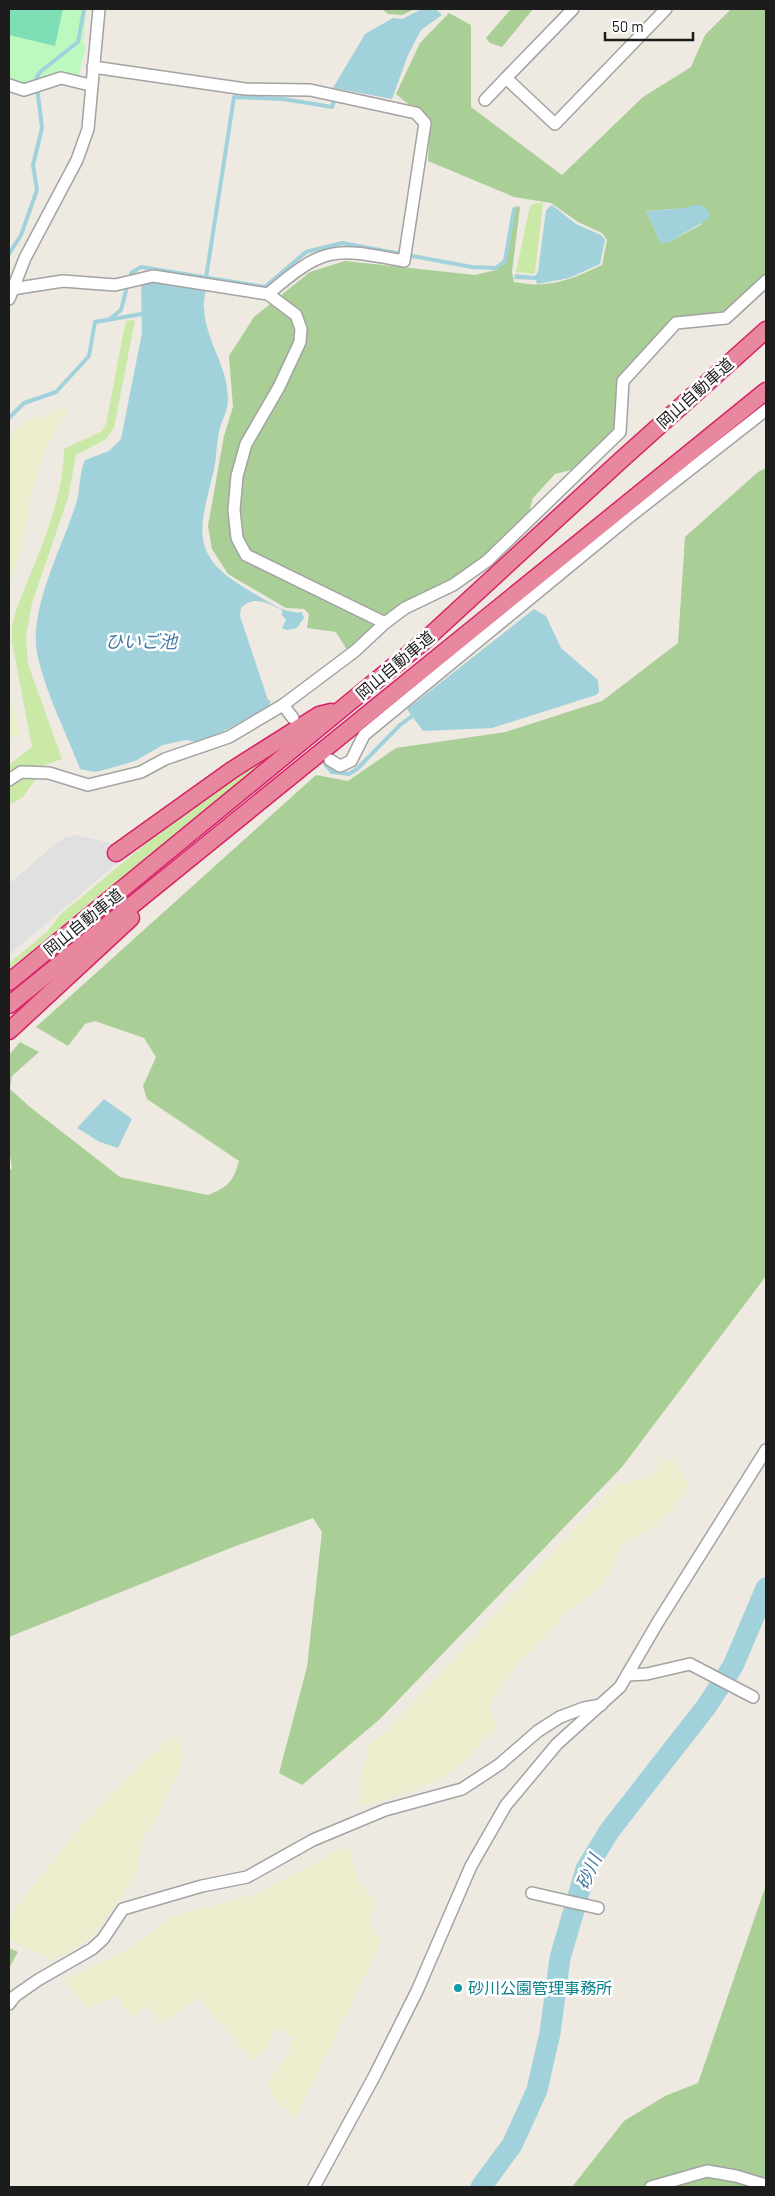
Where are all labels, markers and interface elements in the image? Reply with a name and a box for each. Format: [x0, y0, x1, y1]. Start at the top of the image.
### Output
scale bar [605, 10, 692, 42]
text: 50 m [612, 17, 644, 35]
street label: 岡山自動車道 [653, 353, 737, 432]
street label: 岡山自動車道 [352, 626, 438, 703]
water label: ひいご池 [105, 630, 179, 652]
street label: 岡山自動車道 [39, 884, 126, 959]
water label: 砂川 [571, 1849, 606, 1893]
place label: 砂川公園管理事務所 [468, 1978, 612, 1997]
marker: 砂川公園管理事務所 [452, 1982, 464, 1994]

